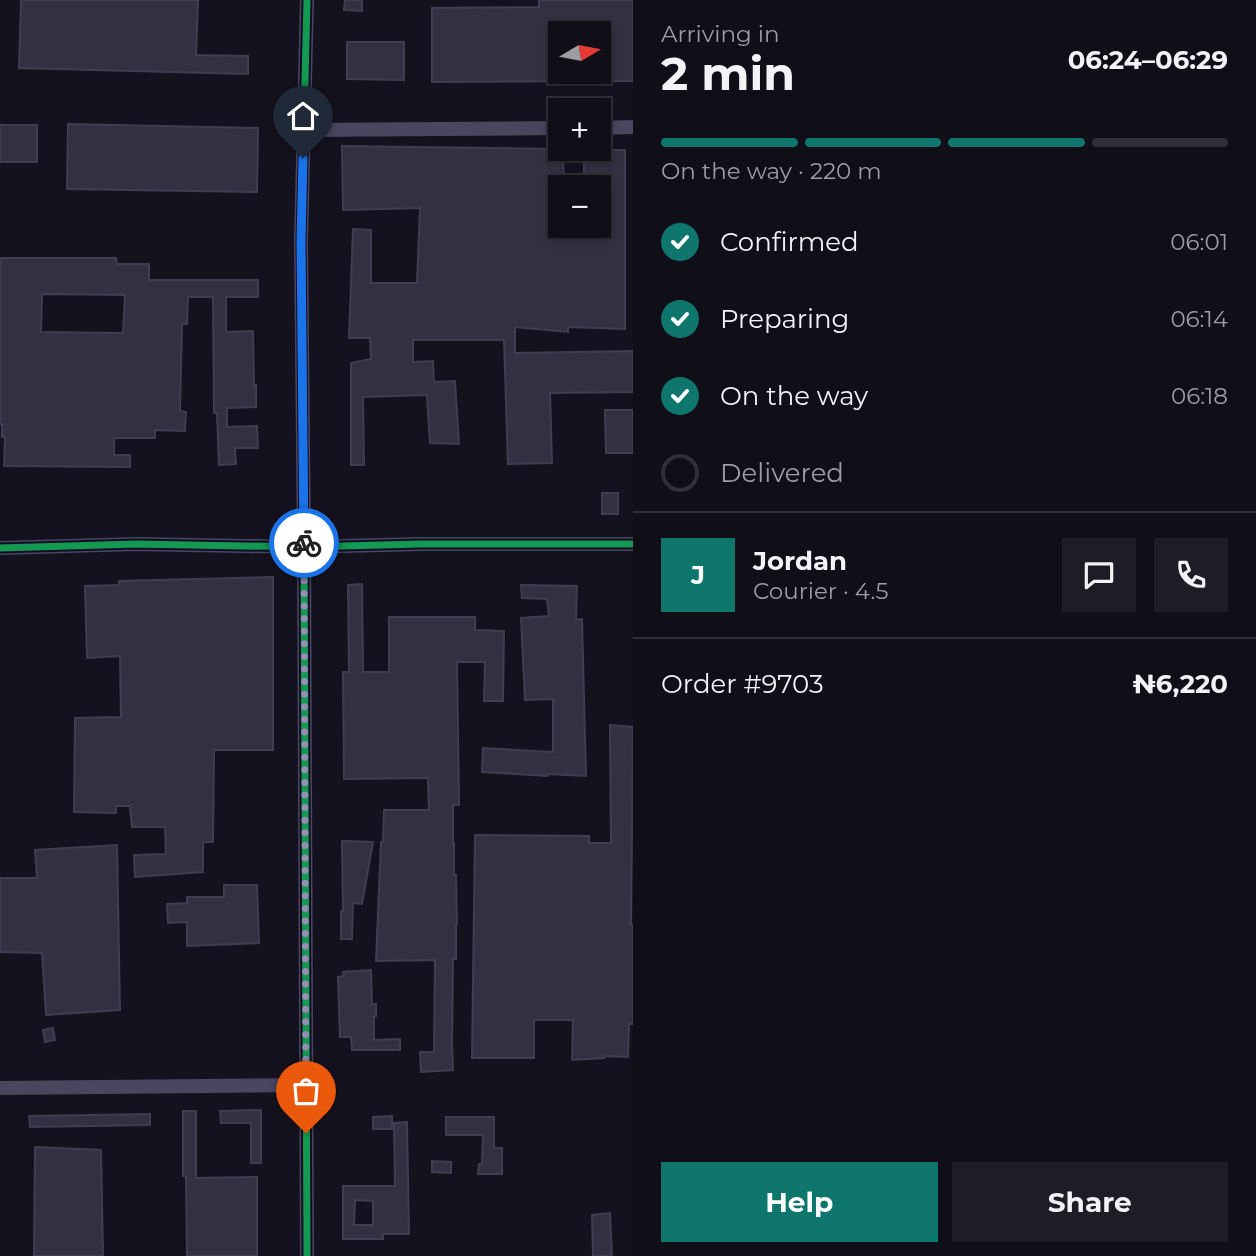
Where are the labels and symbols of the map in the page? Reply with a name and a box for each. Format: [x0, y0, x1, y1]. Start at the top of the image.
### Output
north arrow [548, 21, 611, 84]
pin [273, 86, 333, 158]
courier [269, 508, 339, 578]
pin [276, 1061, 336, 1133]

